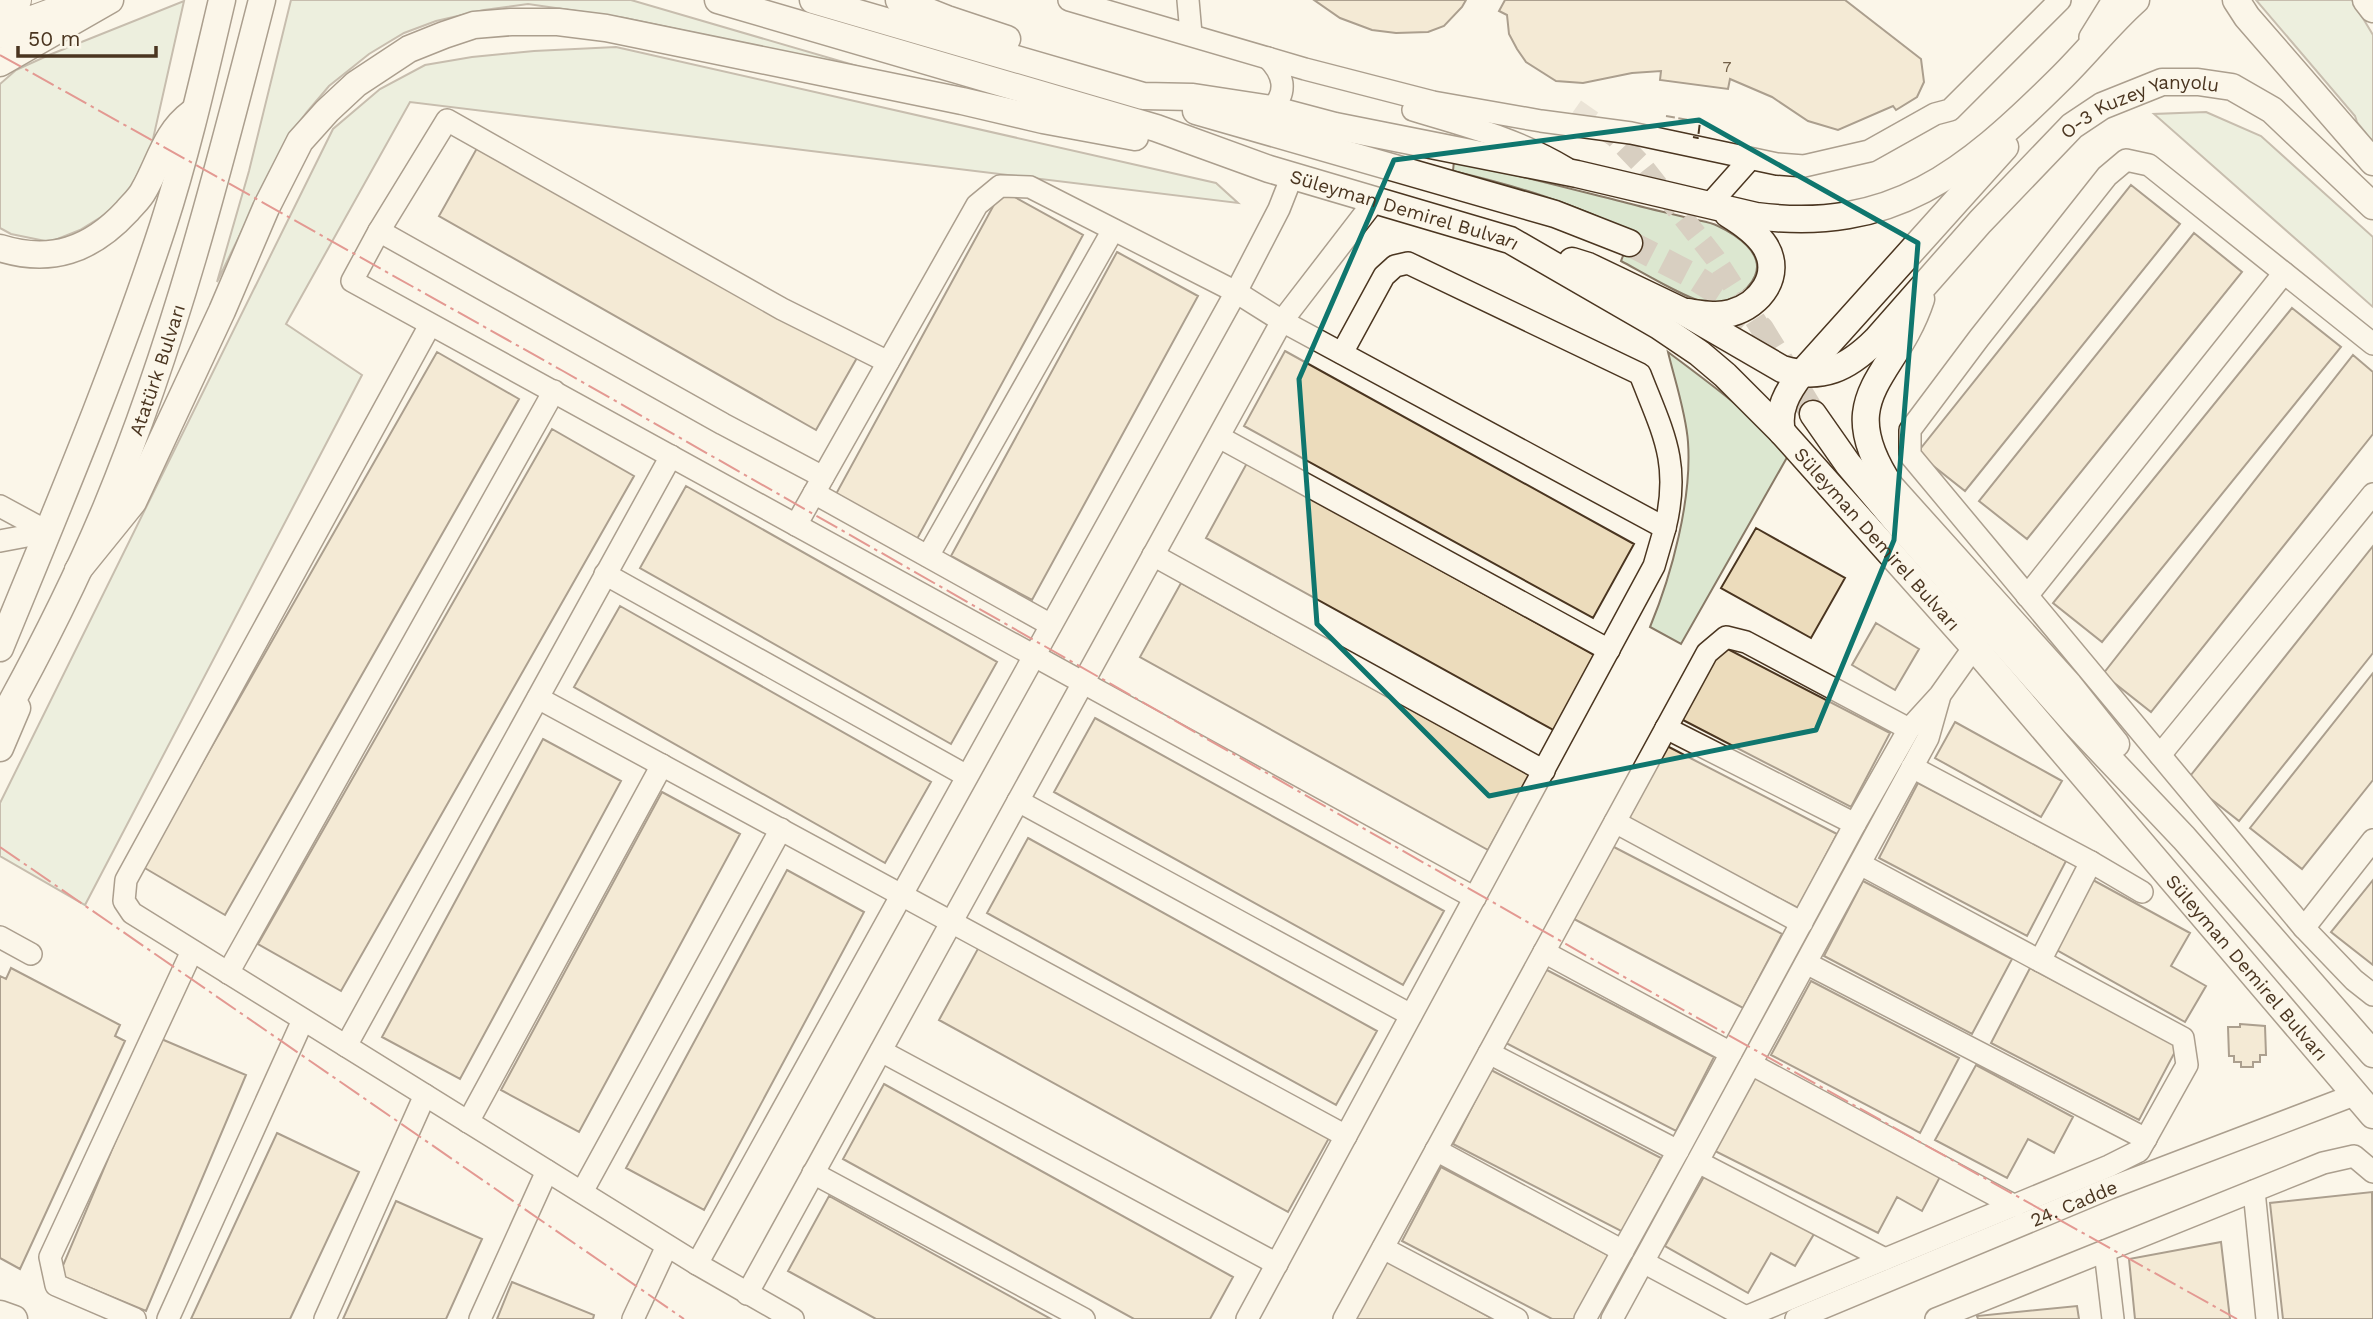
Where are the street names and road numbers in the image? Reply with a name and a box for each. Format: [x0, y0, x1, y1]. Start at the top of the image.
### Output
street label: O-3 Kuzey Yanyolu [2055, 71, 2221, 143]
street label: Süleyman Demirel Bulvarı [1287, 165, 1523, 255]
street label: Atatürk Bulvarı [124, 302, 190, 439]
street label: Süleyman Demirel Bulvarı [1789, 443, 1965, 636]
street label: Süleyman Demirel Bulvarı [2161, 870, 2333, 1066]
street label: 24. Cadde [2027, 1175, 2121, 1232]

